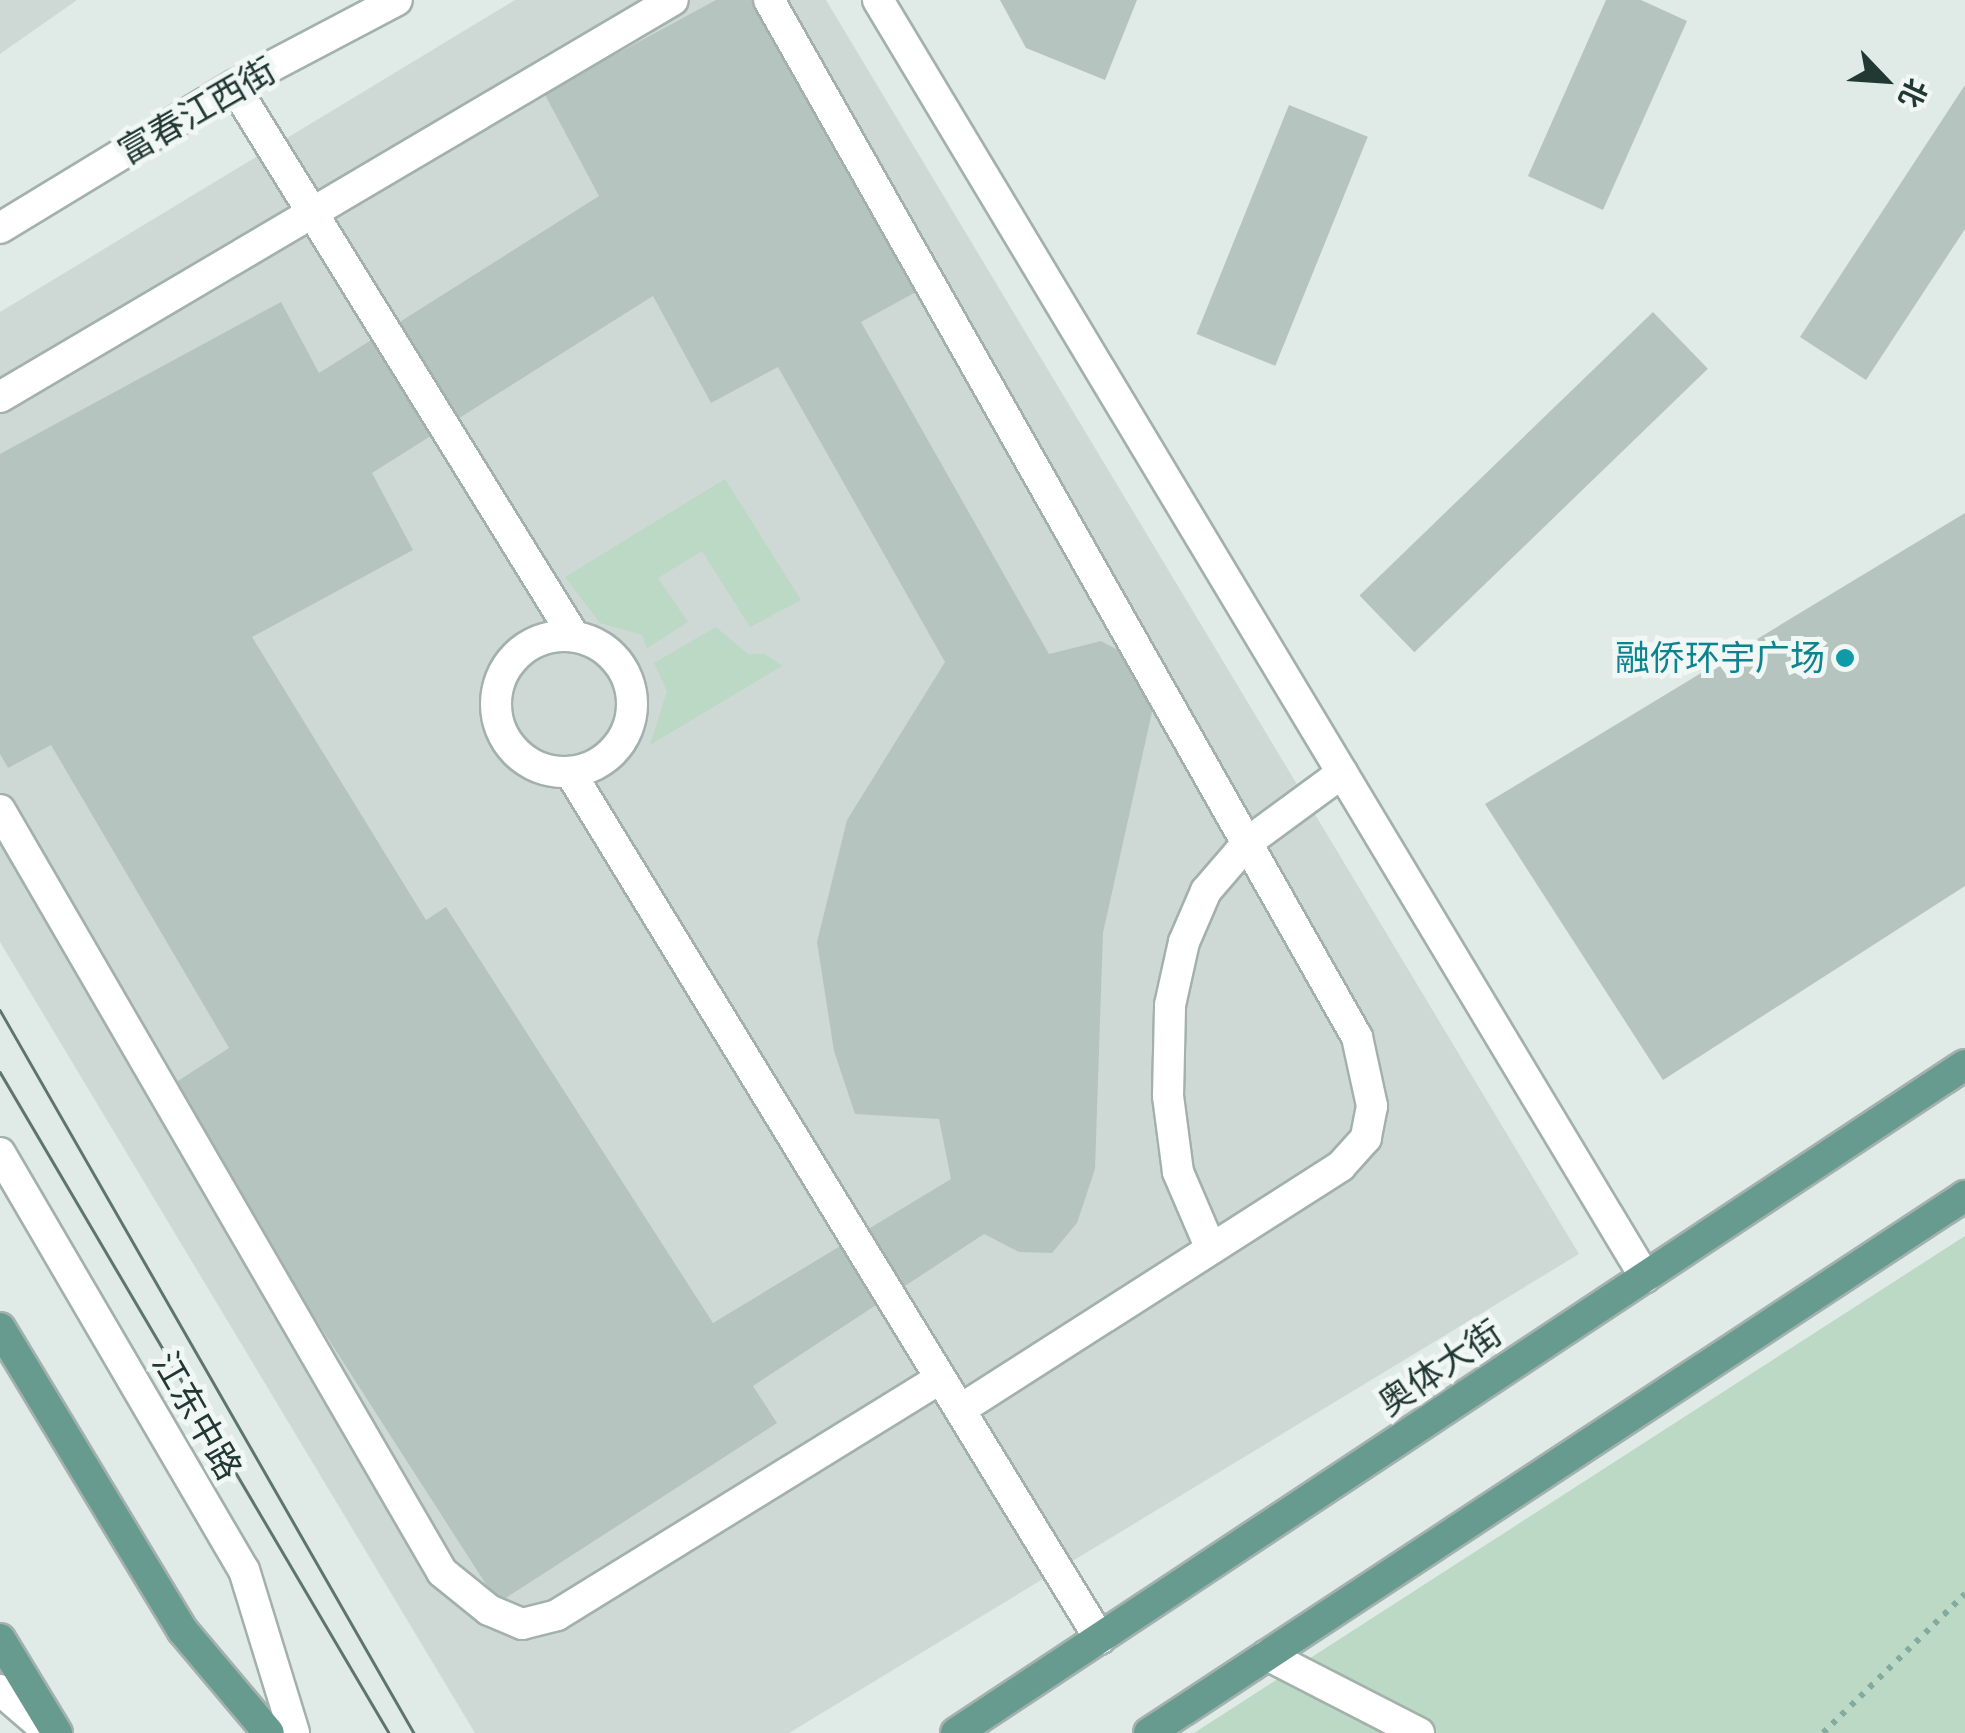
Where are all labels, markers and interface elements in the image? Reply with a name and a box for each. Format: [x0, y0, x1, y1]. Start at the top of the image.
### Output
north arrow [1835, 30, 1935, 130]
street label: 富春江西街 [111, 49, 283, 173]
text: 北 [1893, 74, 1933, 112]
place label: 融侨环宇广场 [1615, 637, 1825, 679]
marker: 融侨环宇广场 [1834, 647, 1856, 669]
street label: 奥体大街 [1370, 1311, 1510, 1425]
street label: 江东中路 [144, 1345, 250, 1487]

